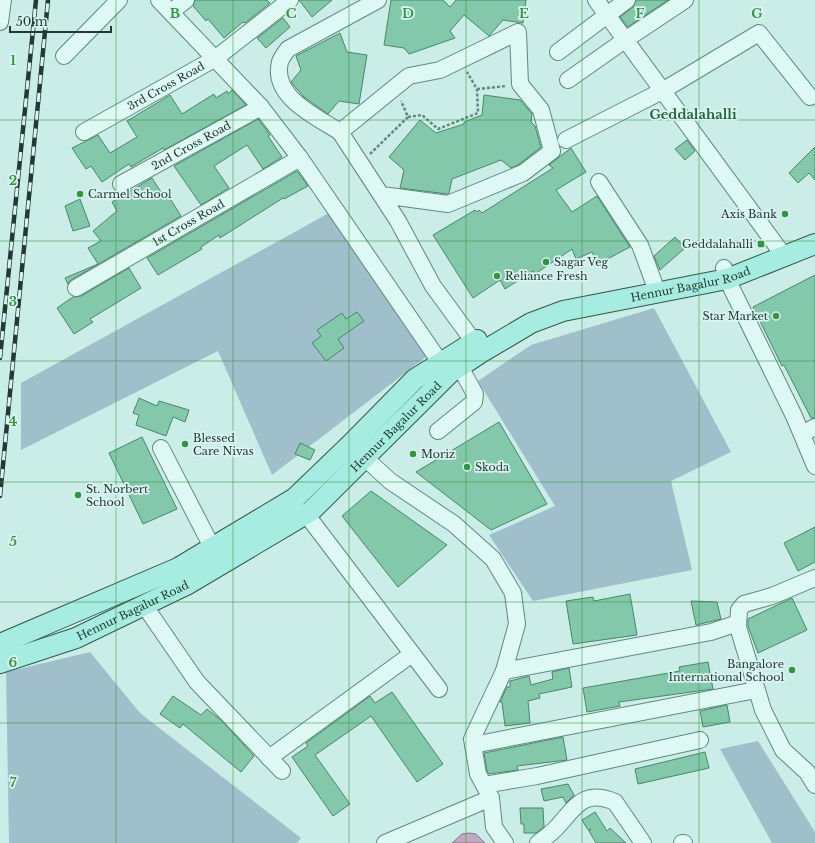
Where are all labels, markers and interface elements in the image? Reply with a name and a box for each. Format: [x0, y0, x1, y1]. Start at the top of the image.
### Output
text: B [170, 5, 180, 22]
text: C [286, 5, 297, 22]
text: D [402, 5, 414, 22]
text: E [519, 5, 529, 22]
text: F [636, 5, 645, 22]
text: G [751, 5, 763, 22]
scale bar [10, 8, 111, 34]
text: 50 m [16, 14, 48, 29]
text: 1 [10, 52, 16, 69]
street label: 3rd Cross Road [125, 59, 207, 113]
district label: Geddalahalli [649, 106, 737, 123]
street label: 2nd Cross Road [149, 118, 234, 173]
text: 2 [9, 172, 17, 189]
place label: Carmel School [88, 187, 172, 201]
marker: Carmel School [75, 189, 85, 199]
street label: 1st Cross Road [150, 196, 227, 249]
place label: Axis Bank [720, 207, 777, 221]
marker: Axis Bank [780, 209, 790, 219]
place label: Geddalahalli [682, 237, 753, 251]
marker: Geddalahalli [756, 239, 766, 249]
place label: Sagar Veg [554, 255, 609, 269]
marker: Sagar Veg [541, 257, 551, 267]
street label: Hennur Bagalur Road [629, 263, 753, 305]
place label: Reliance Fresh [505, 269, 588, 283]
marker: Reliance Fresh [492, 271, 502, 281]
text: 3 [9, 293, 17, 310]
place label: Star Market [702, 309, 769, 323]
marker: Star Market [771, 311, 781, 321]
street label: Hennur Bagalur Road [347, 378, 445, 475]
text: 4 [9, 413, 18, 430]
place label: Blessed Care Nivas [193, 431, 254, 458]
marker: Blessed Care Nivas [180, 439, 190, 449]
place label: Moriz [421, 447, 455, 461]
marker: Moriz [408, 449, 418, 459]
place label: Skoda [475, 460, 510, 474]
marker: Skoda [462, 462, 472, 472]
place label: St. Norbert School [86, 482, 149, 509]
marker: St. Norbert School [73, 490, 83, 500]
text: 5 [9, 533, 17, 550]
street label: Hennur Bagalur Road [74, 577, 191, 644]
text: 6 [9, 654, 18, 671]
place label: Bangalore International School [668, 657, 784, 684]
marker: Bangalore International School [787, 665, 797, 675]
text: 7 [10, 774, 17, 791]

